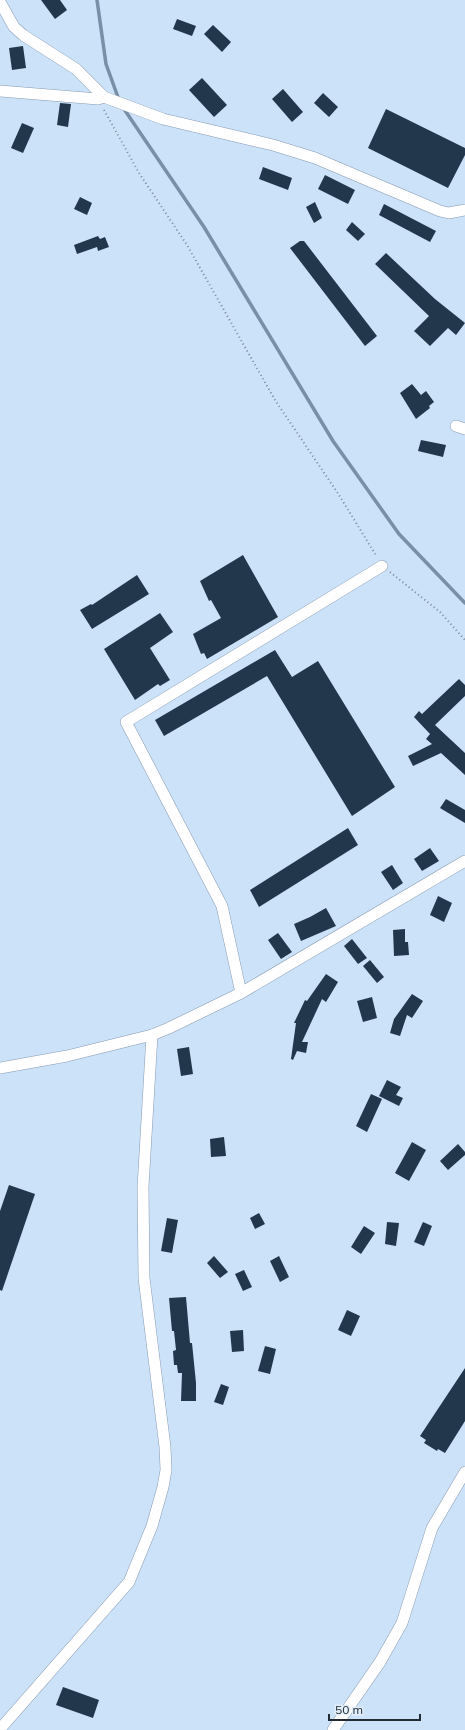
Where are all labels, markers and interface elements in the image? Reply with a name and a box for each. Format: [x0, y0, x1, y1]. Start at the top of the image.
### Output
scale bar [329, 1696, 420, 1722]
text: 50 m [335, 1702, 363, 1717]

